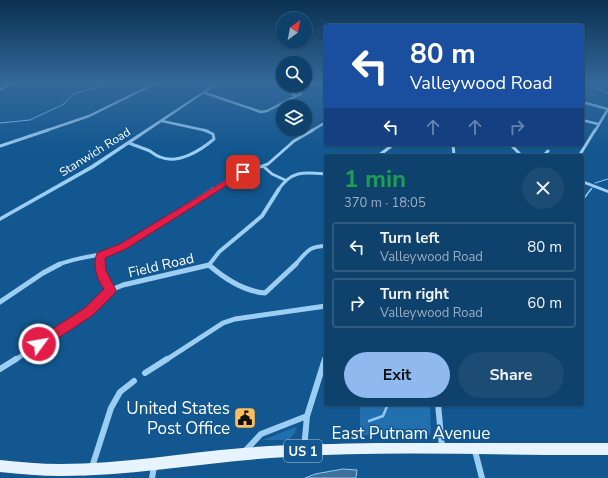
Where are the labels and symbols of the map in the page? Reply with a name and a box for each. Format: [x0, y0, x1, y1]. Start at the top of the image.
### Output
north arrow [276, 12, 312, 48]
street label: Stanwich Road [56, 124, 134, 180]
pin [226, 155, 260, 189]
street label: Field Road [126, 249, 196, 282]
position arrow [18, 323, 60, 365]
place label: United States Post Office [126, 397, 230, 440]
public building icon: United States Post Office [232, 405, 258, 431]
street label: East Putnam Avenue [332, 422, 490, 445]
road number: US 1 [284, 440, 322, 462]

